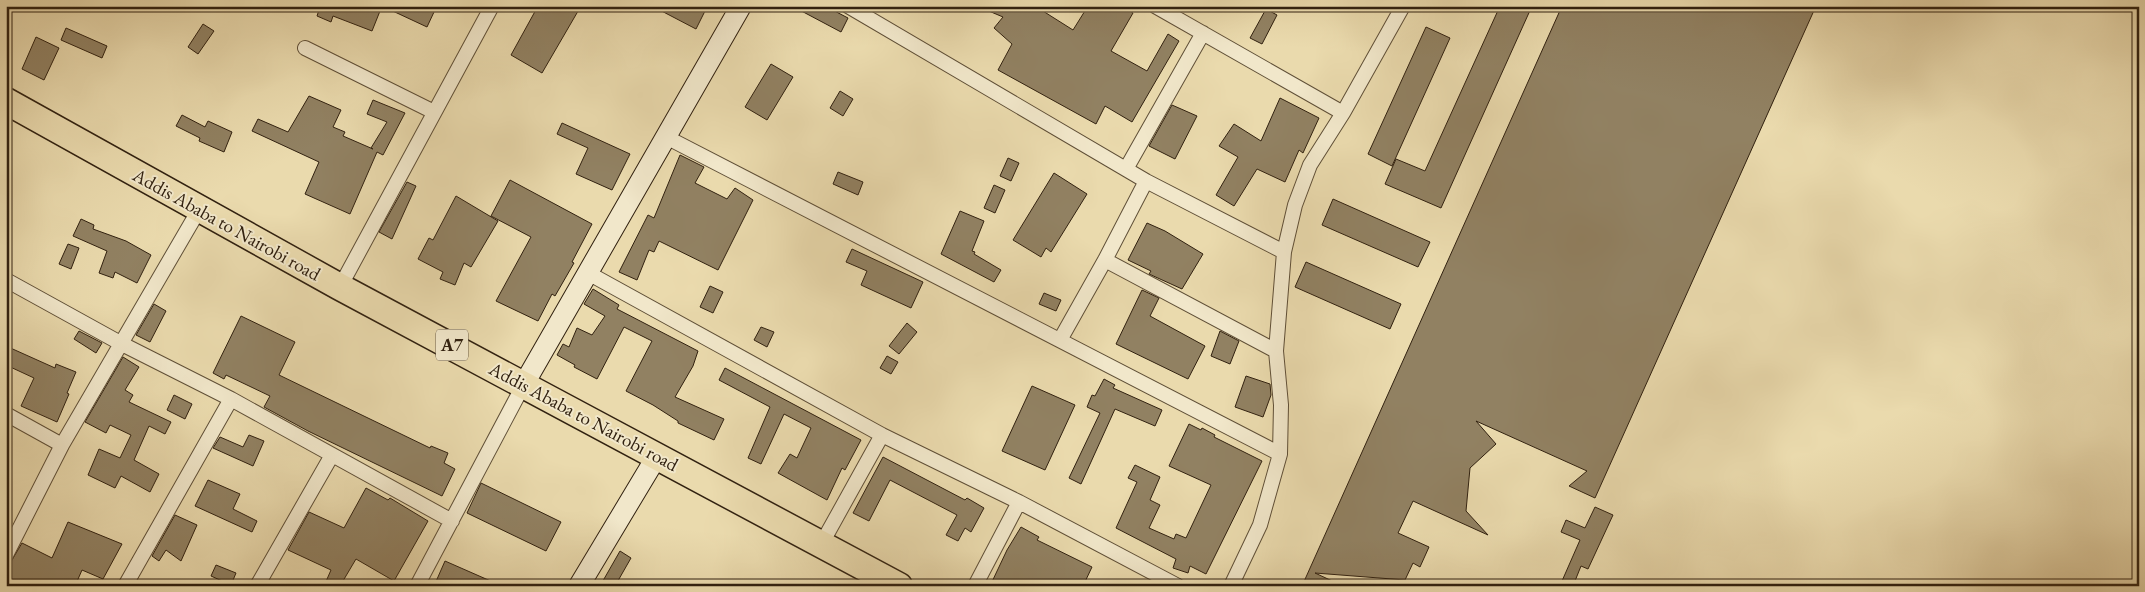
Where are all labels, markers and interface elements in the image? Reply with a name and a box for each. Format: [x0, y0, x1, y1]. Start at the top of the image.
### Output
street label: Addis Ababa to Nairobi road [128, 162, 325, 287]
road number: A7 [436, 330, 468, 360]
street label: Addis Ababa to Nairobi road [484, 355, 683, 477]

